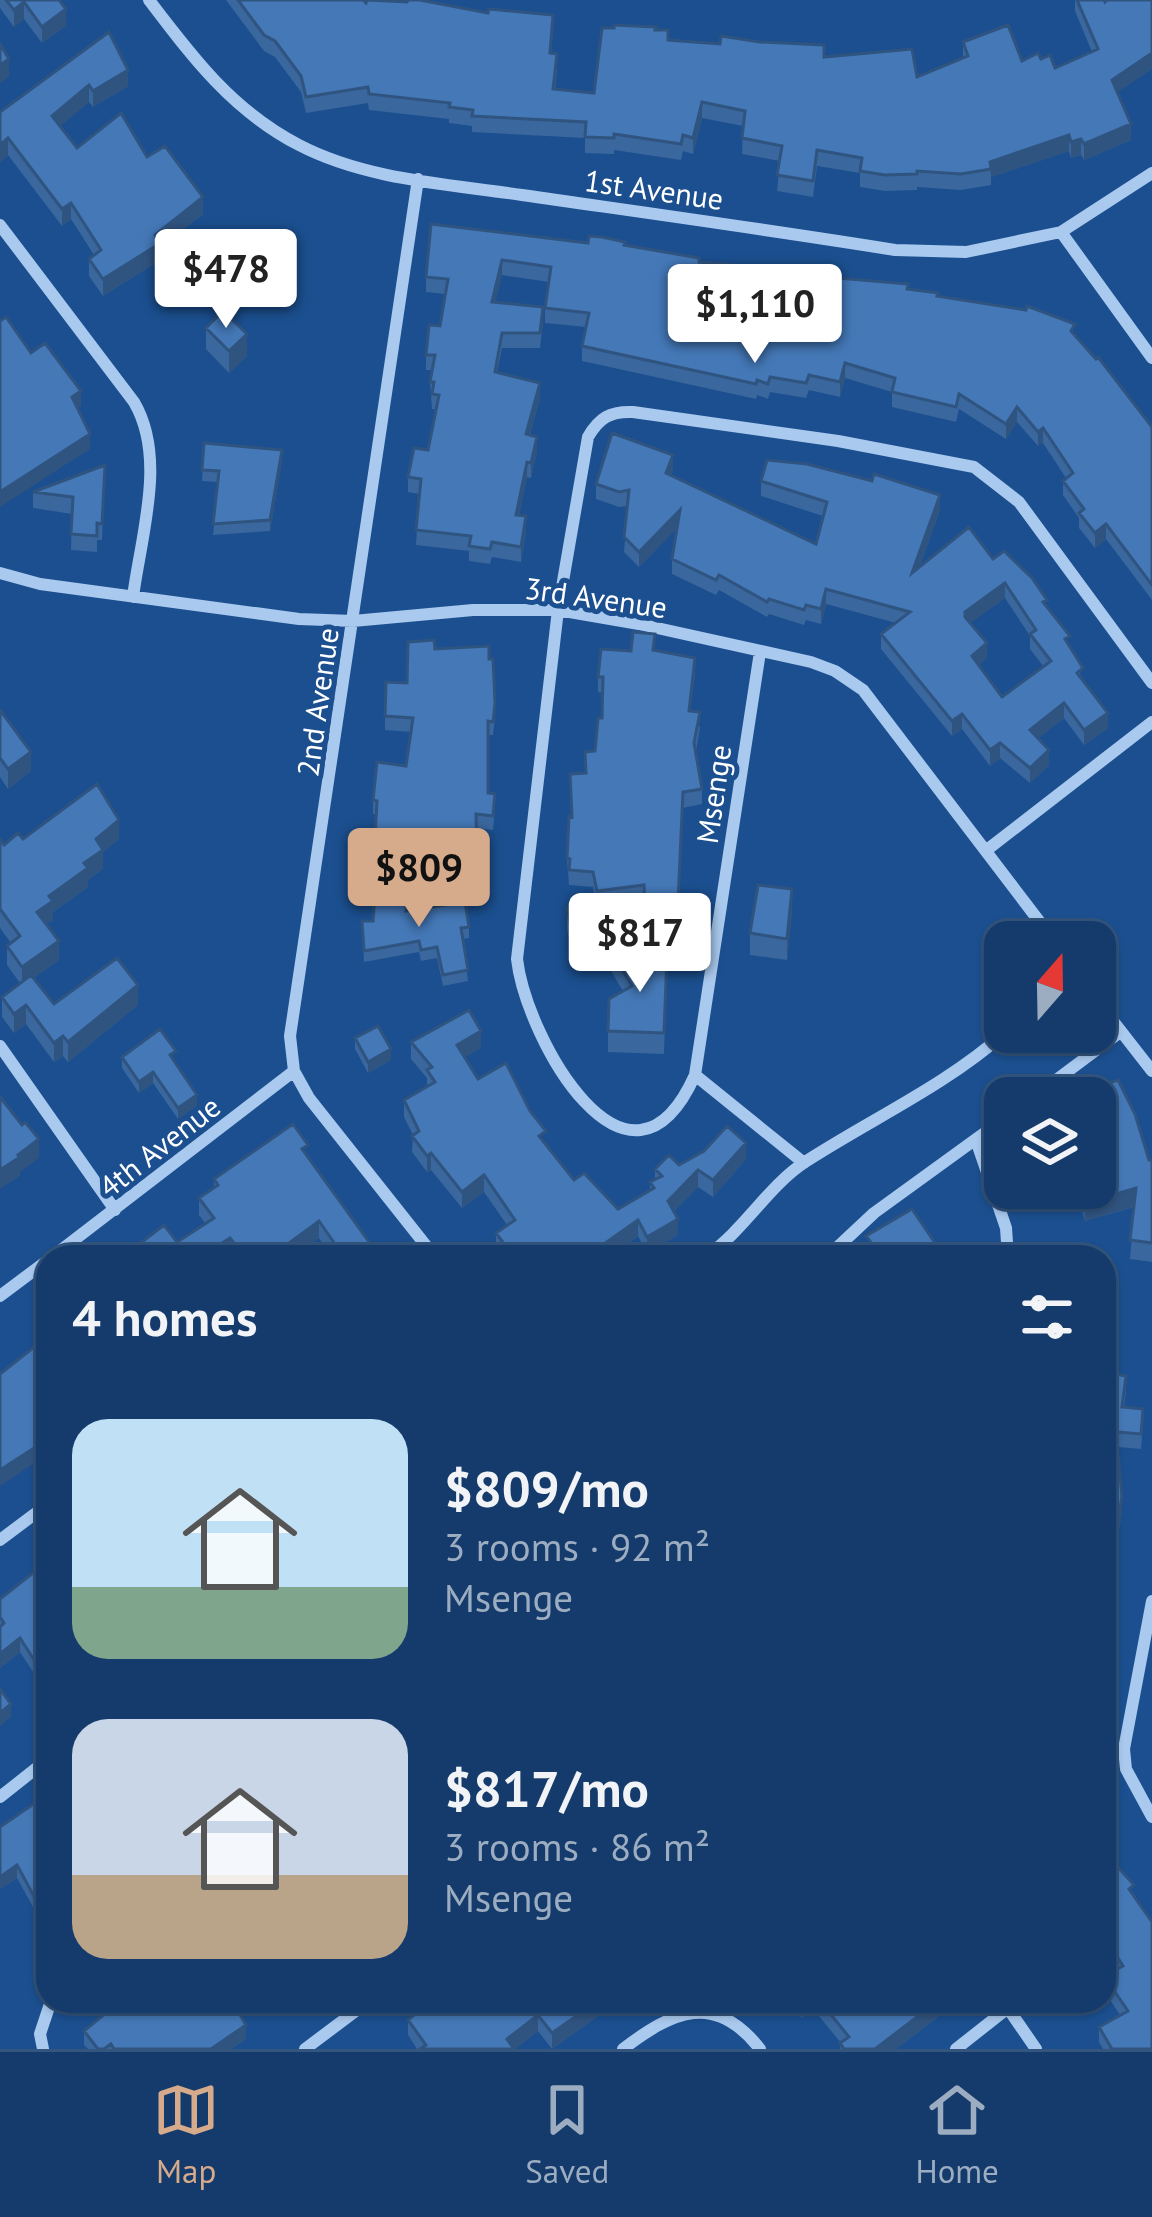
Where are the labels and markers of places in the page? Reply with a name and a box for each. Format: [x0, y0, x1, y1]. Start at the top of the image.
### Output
pin: $478 [155, 229, 297, 331]
pin: $1,110 [657, 264, 853, 366]
pin: $809 [348, 828, 490, 930]
pin: $817 [569, 893, 711, 995]

